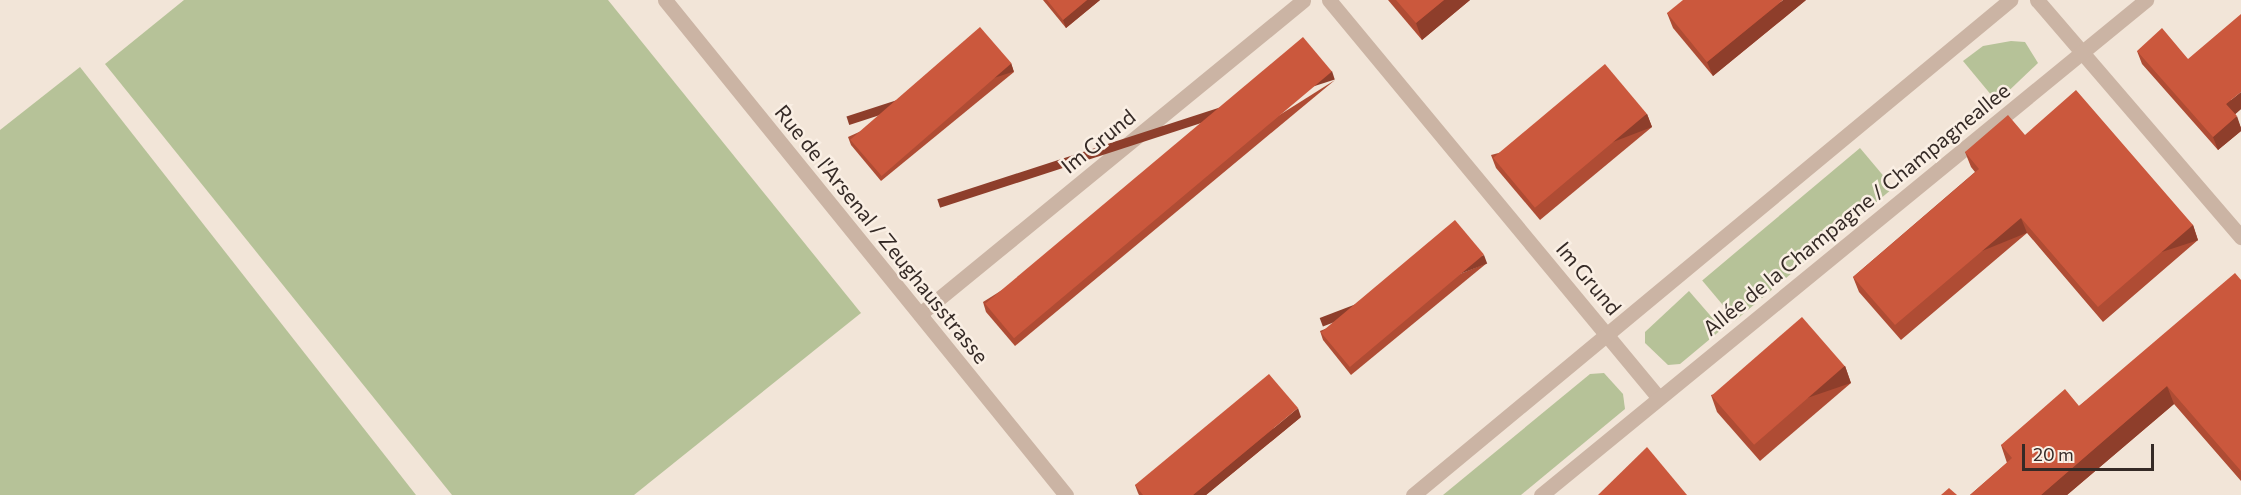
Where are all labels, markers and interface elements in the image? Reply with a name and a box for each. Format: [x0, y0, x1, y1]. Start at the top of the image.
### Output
street label: Allée de la Champagne / Champagneallee [1698, 77, 2014, 341]
street label: Rue de l'Arsenal / Zeughausstrasse [770, 100, 994, 368]
street label: Im Grund [1056, 104, 1140, 178]
street label: Im Grund [1551, 236, 1627, 320]
scale bar [2025, 432, 2157, 470]
text: 20 m [2033, 443, 2074, 465]

